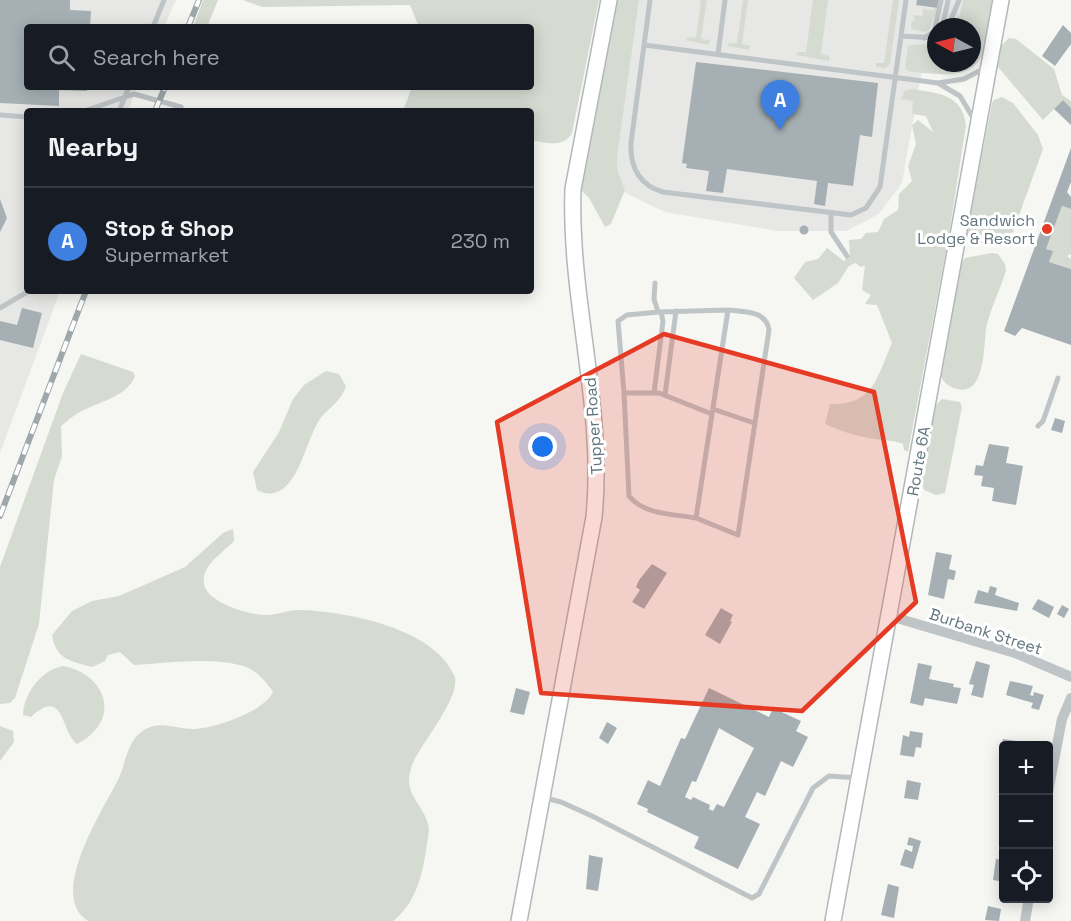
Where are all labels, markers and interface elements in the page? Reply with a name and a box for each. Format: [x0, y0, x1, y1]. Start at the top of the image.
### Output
north arrow [927, 18, 981, 72]
search box [24, 24, 534, 90]
icon: search [45, 41, 78, 74]
text: Search here [93, 43, 220, 71]
pin: A [760, 80, 800, 130]
text: Nearby [48, 130, 138, 164]
place label: Sandwich Lodge & Resort [917, 210, 1035, 249]
text: Stop & Shop [105, 214, 234, 242]
marker: Sandwich Lodge & Resort [1040, 222, 1054, 236]
text: A [61, 228, 74, 254]
text: 230 m [451, 228, 510, 254]
text: Supermarket [105, 242, 229, 268]
street label: Tupper Road [580, 377, 607, 475]
street label: Route 6A [902, 425, 935, 498]
your location [528, 432, 557, 461]
street label: Burbank Street [927, 603, 1045, 660]
map controls [999, 741, 1053, 903]
button: + [999, 741, 1053, 795]
button: − [999, 795, 1053, 849]
button: locate [999, 849, 1053, 903]

